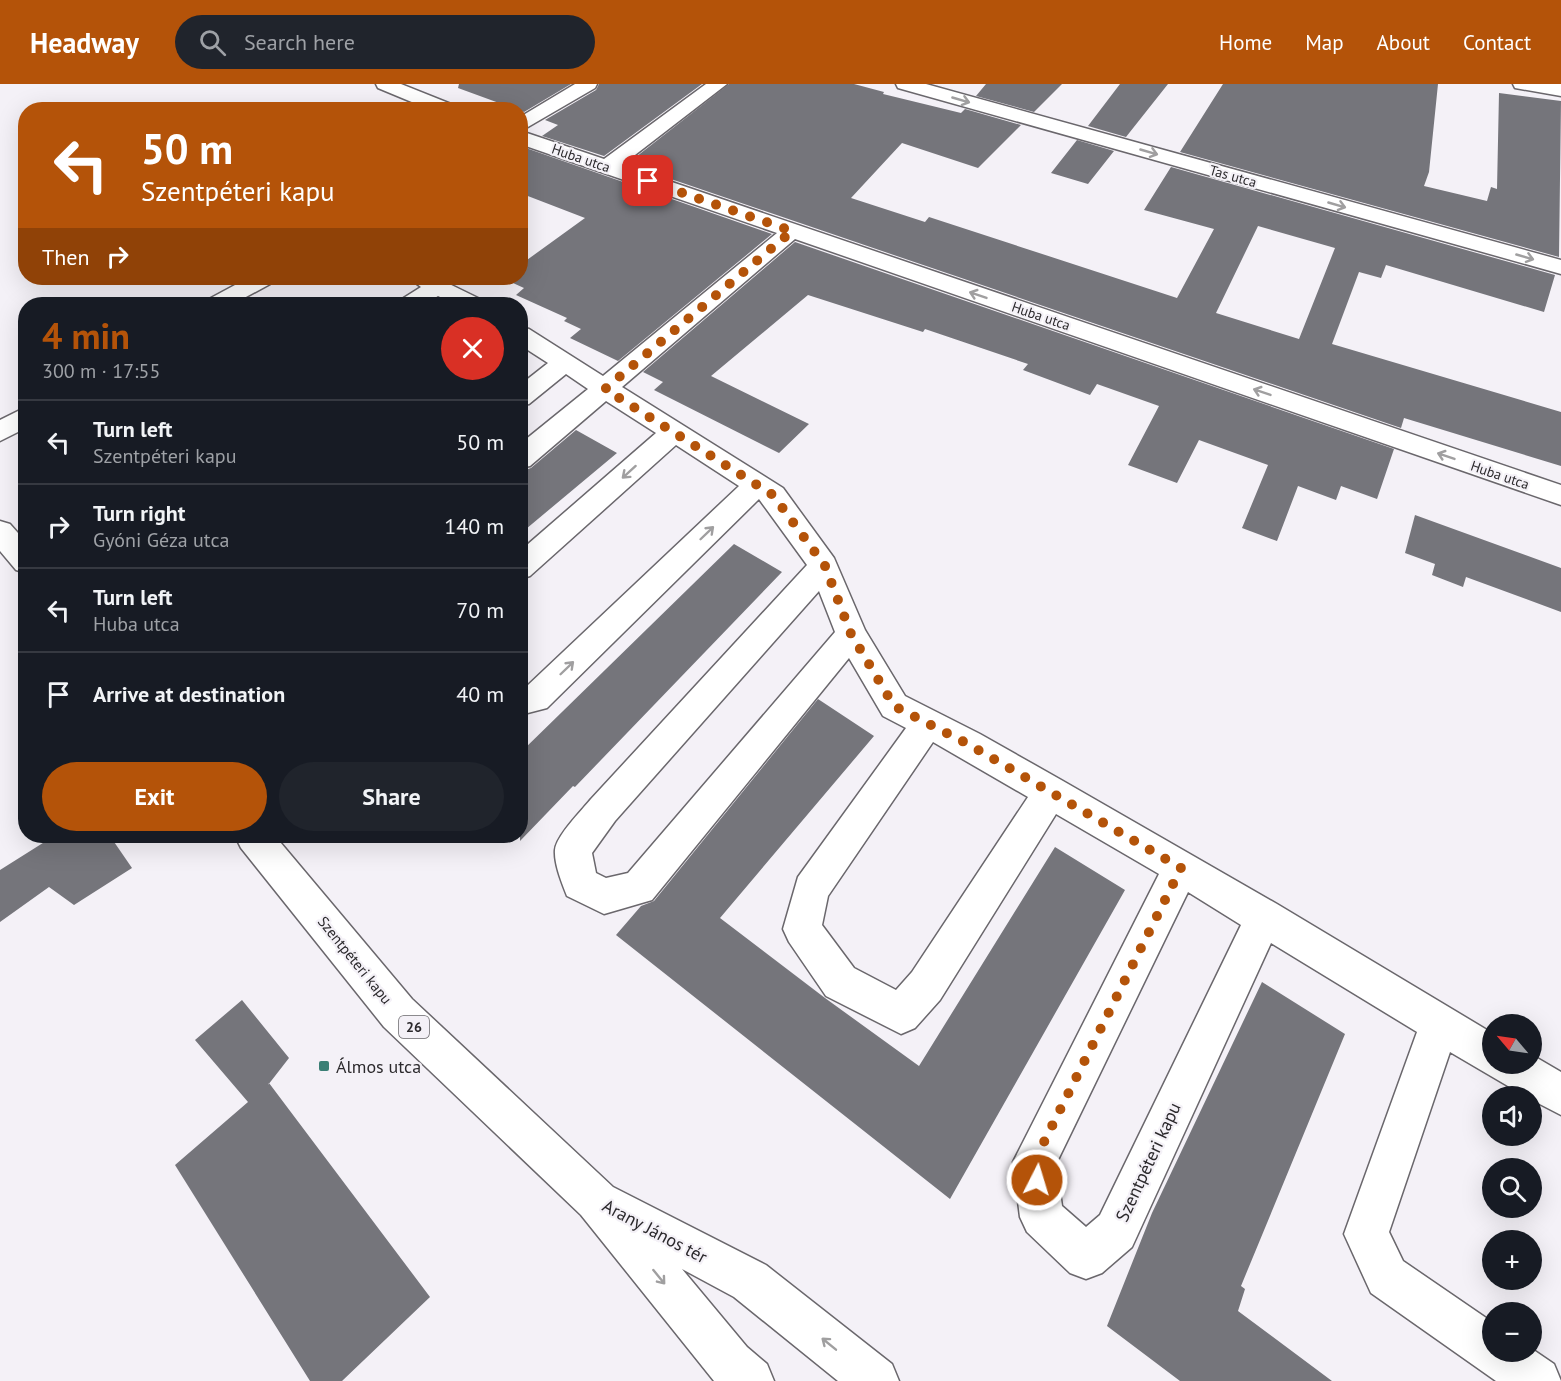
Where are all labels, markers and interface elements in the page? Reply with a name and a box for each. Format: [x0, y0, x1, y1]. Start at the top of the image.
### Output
search box [175, 15, 595, 69]
text: Headway [30, 24, 139, 61]
icon: search [196, 26, 229, 59]
text: Search here [244, 28, 355, 56]
text: Home [1219, 29, 1272, 56]
text: Map [1305, 29, 1344, 56]
text: About [1377, 29, 1430, 56]
text: Contact [1463, 29, 1531, 56]
one-way arrow [951, 95, 970, 106]
text: 50 m [141, 121, 233, 176]
icon: left [42, 126, 120, 204]
street label: Huba utca [549, 140, 613, 176]
one-way arrow [1139, 147, 1158, 158]
pin [622, 155, 673, 206]
street label: Tas utca [1207, 161, 1259, 191]
icon: arrive [631, 164, 664, 197]
text: Szentpéteri kapu [141, 174, 335, 208]
one-way arrow [1327, 200, 1346, 211]
icon: right [101, 240, 134, 273]
text: Then [42, 243, 89, 271]
one-way arrow [1515, 252, 1534, 263]
one-way arrow [969, 289, 988, 300]
street label: Huba utca [1009, 298, 1073, 334]
text: 4 min [42, 312, 130, 359]
button: close [441, 317, 504, 380]
text: 300 m · 17:55 [42, 358, 160, 384]
one-way arrow [1253, 386, 1272, 397]
text: Turn left [93, 415, 173, 443]
icon: left [42, 426, 75, 459]
text: 50 m [456, 428, 504, 456]
text: Szentpéteri kapu [93, 443, 236, 469]
one-way arrow [1437, 449, 1456, 460]
street label: Huba utca [1468, 457, 1532, 493]
one-way arrow [622, 465, 637, 479]
text: Turn right [93, 499, 185, 527]
icon: right [42, 510, 75, 543]
text: 140 m [444, 512, 504, 540]
one-way arrow [700, 525, 715, 540]
text: Gyóni Géza utca [93, 527, 229, 553]
text: Turn left [93, 583, 173, 611]
icon: left [42, 594, 75, 627]
text: 70 m [456, 596, 504, 624]
text: Huba utca [93, 611, 180, 637]
one-way arrow [559, 660, 574, 675]
icon: arrive [42, 678, 75, 711]
text: Arrive at destination [93, 680, 285, 708]
text: 40 m [456, 680, 504, 708]
button: Exit [42, 762, 267, 831]
button: Share [279, 762, 504, 831]
street label: Szentpéteri kapu [314, 912, 396, 1008]
north arrow [1482, 1014, 1542, 1074]
map controls [1482, 1014, 1542, 1362]
road number: 26 [399, 1016, 429, 1038]
place label: Álmos utca [336, 1055, 421, 1078]
marker: Álmos utca [317, 1059, 331, 1073]
button: sound [1482, 1086, 1542, 1146]
street label: Szentpéteri kapu [1110, 1099, 1186, 1225]
position arrow [1005, 1148, 1069, 1212]
button: search [1482, 1158, 1542, 1218]
street label: Arany János tér [599, 1194, 711, 1268]
button: + [1482, 1230, 1542, 1290]
one-way arrow [653, 1269, 666, 1285]
button: − [1482, 1302, 1542, 1362]
one-way arrow [821, 1338, 837, 1351]

